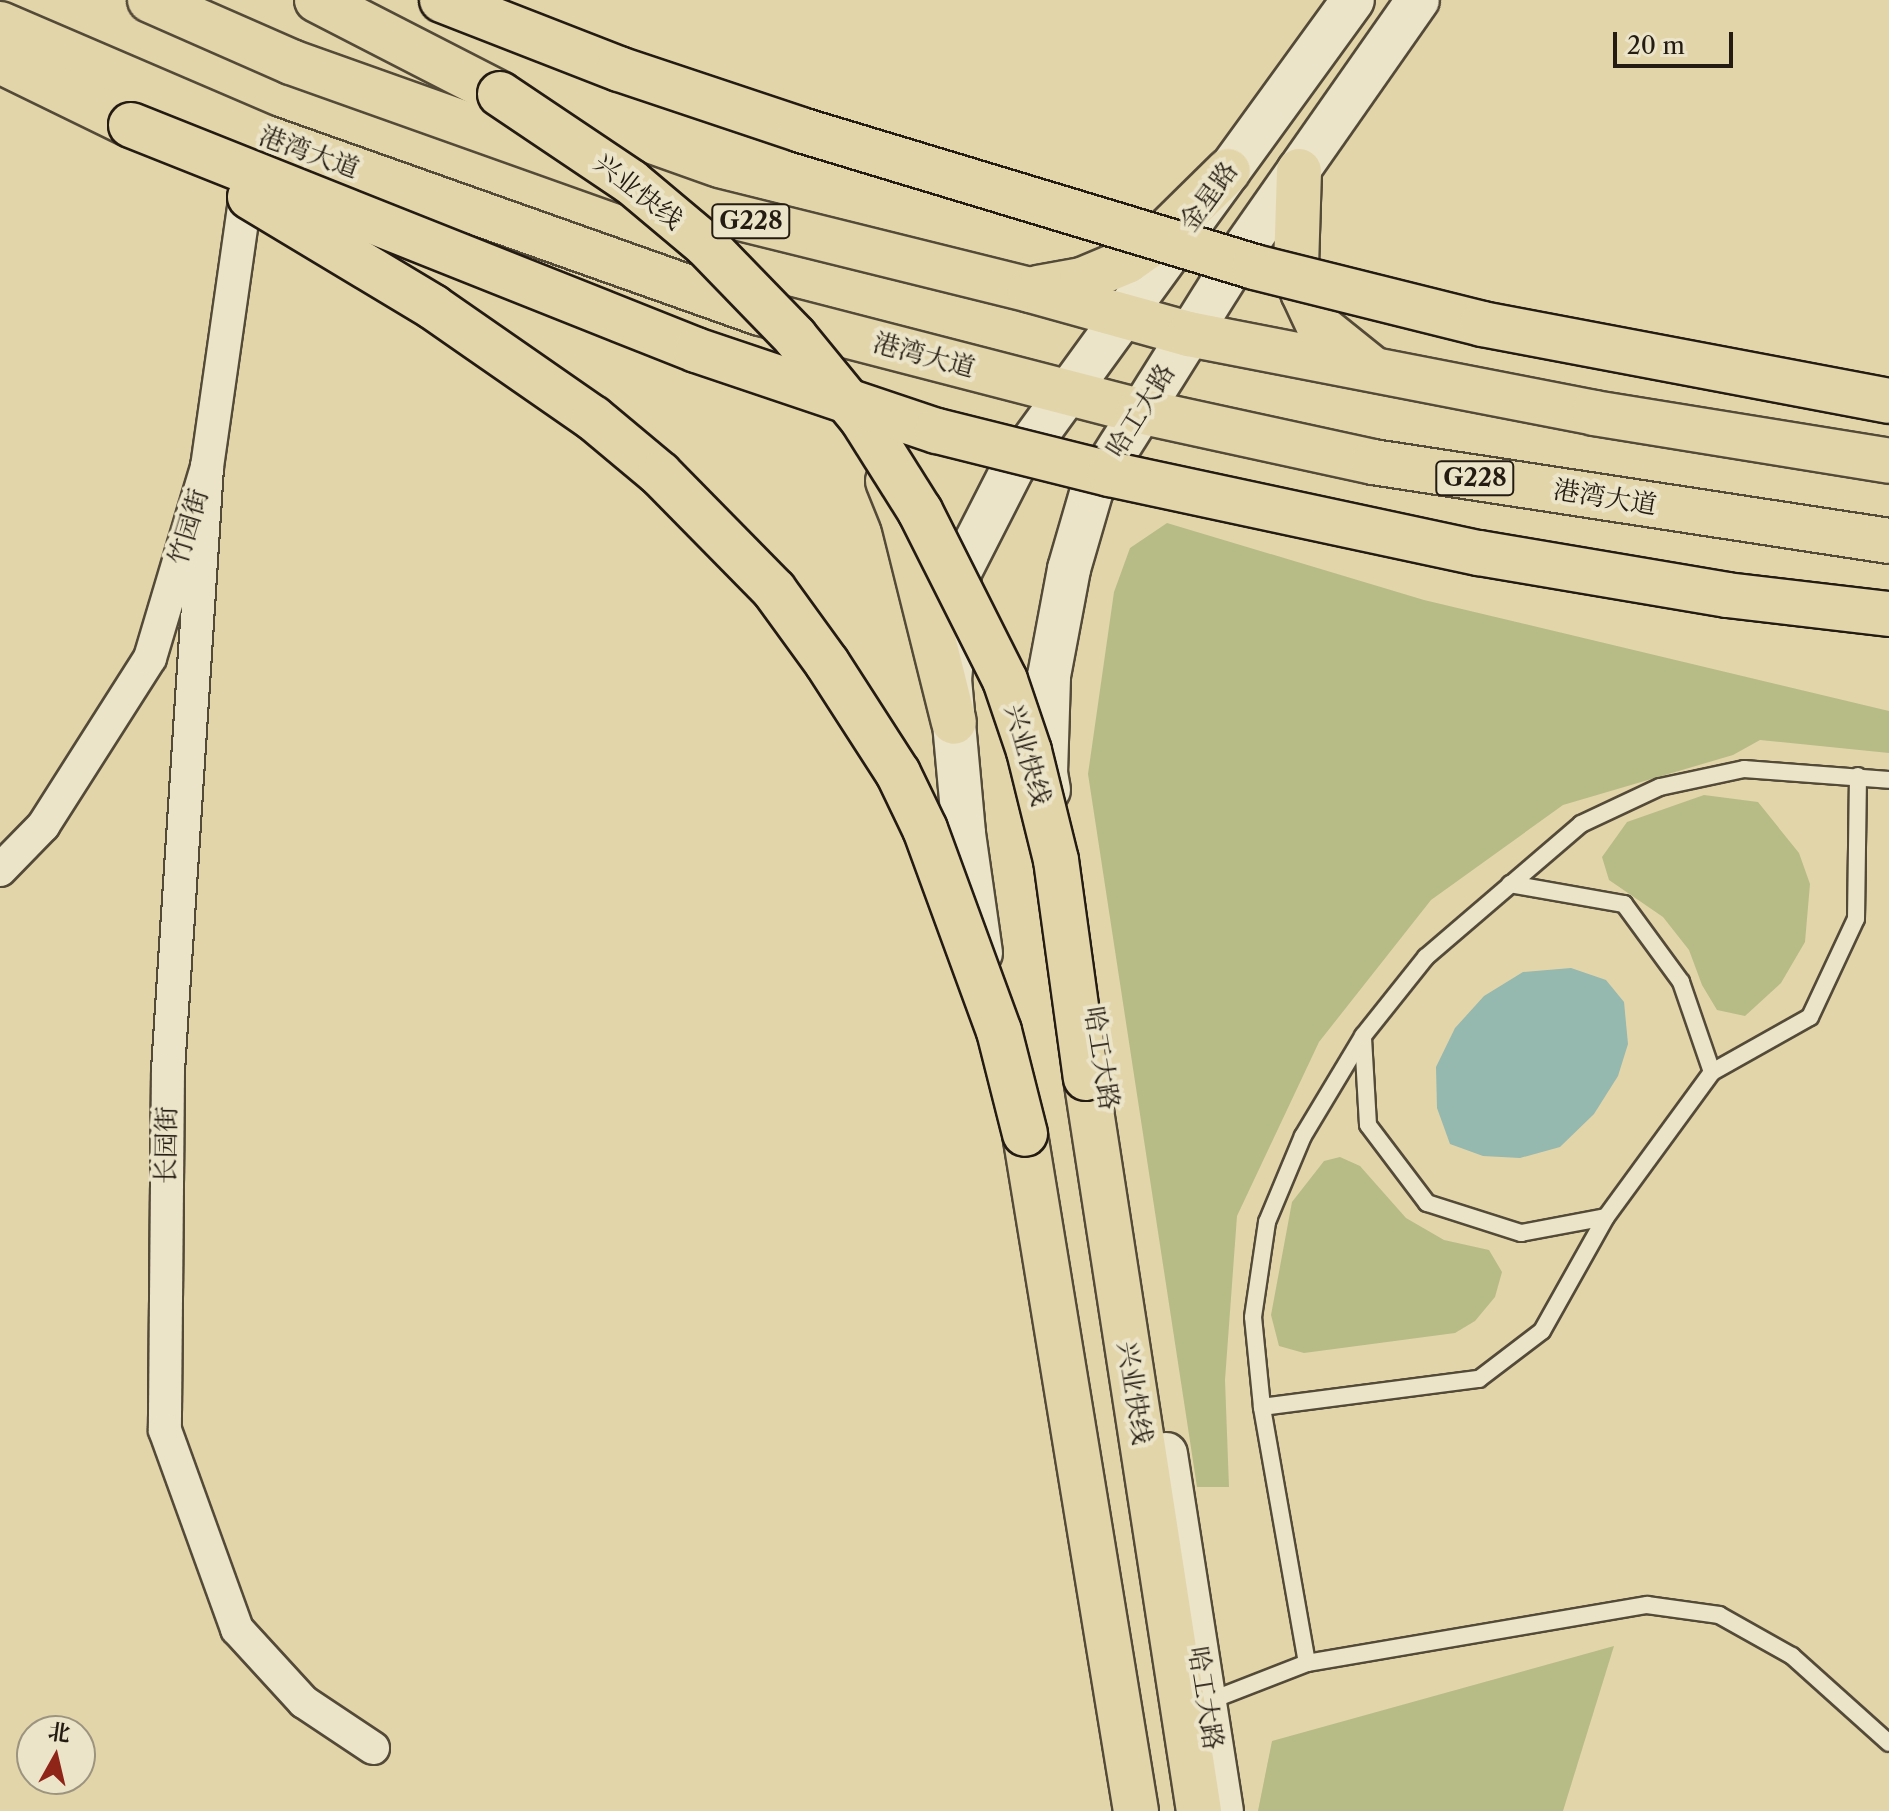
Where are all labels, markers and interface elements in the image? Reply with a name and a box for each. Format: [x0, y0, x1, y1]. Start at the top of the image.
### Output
scale bar [1617, 16, 1737, 66]
text: 20 m [1627, 31, 1685, 60]
street label: 港湾大道 [255, 121, 363, 185]
street label: 兴业快线 [587, 148, 689, 236]
street label: 金星路 [1173, 156, 1245, 238]
road number: G228 [711, 201, 791, 241]
street label: 港湾大道 [870, 327, 978, 385]
street label: 哈工大路 [1100, 359, 1182, 463]
road number: G228 [1435, 458, 1515, 498]
street label: 港湾大道 [1551, 474, 1659, 522]
street label: 竹园街 [163, 485, 215, 569]
street label: 兴业快线 [998, 701, 1056, 809]
street label: 哈工大路 [1077, 1004, 1125, 1112]
street label: 长园街 [151, 1106, 183, 1184]
street label: 兴业快线 [1110, 1339, 1158, 1447]
street label: 哈工大路 [1181, 1644, 1229, 1752]
north arrow [16, 1715, 96, 1795]
text: 北 [46, 1718, 72, 1748]

